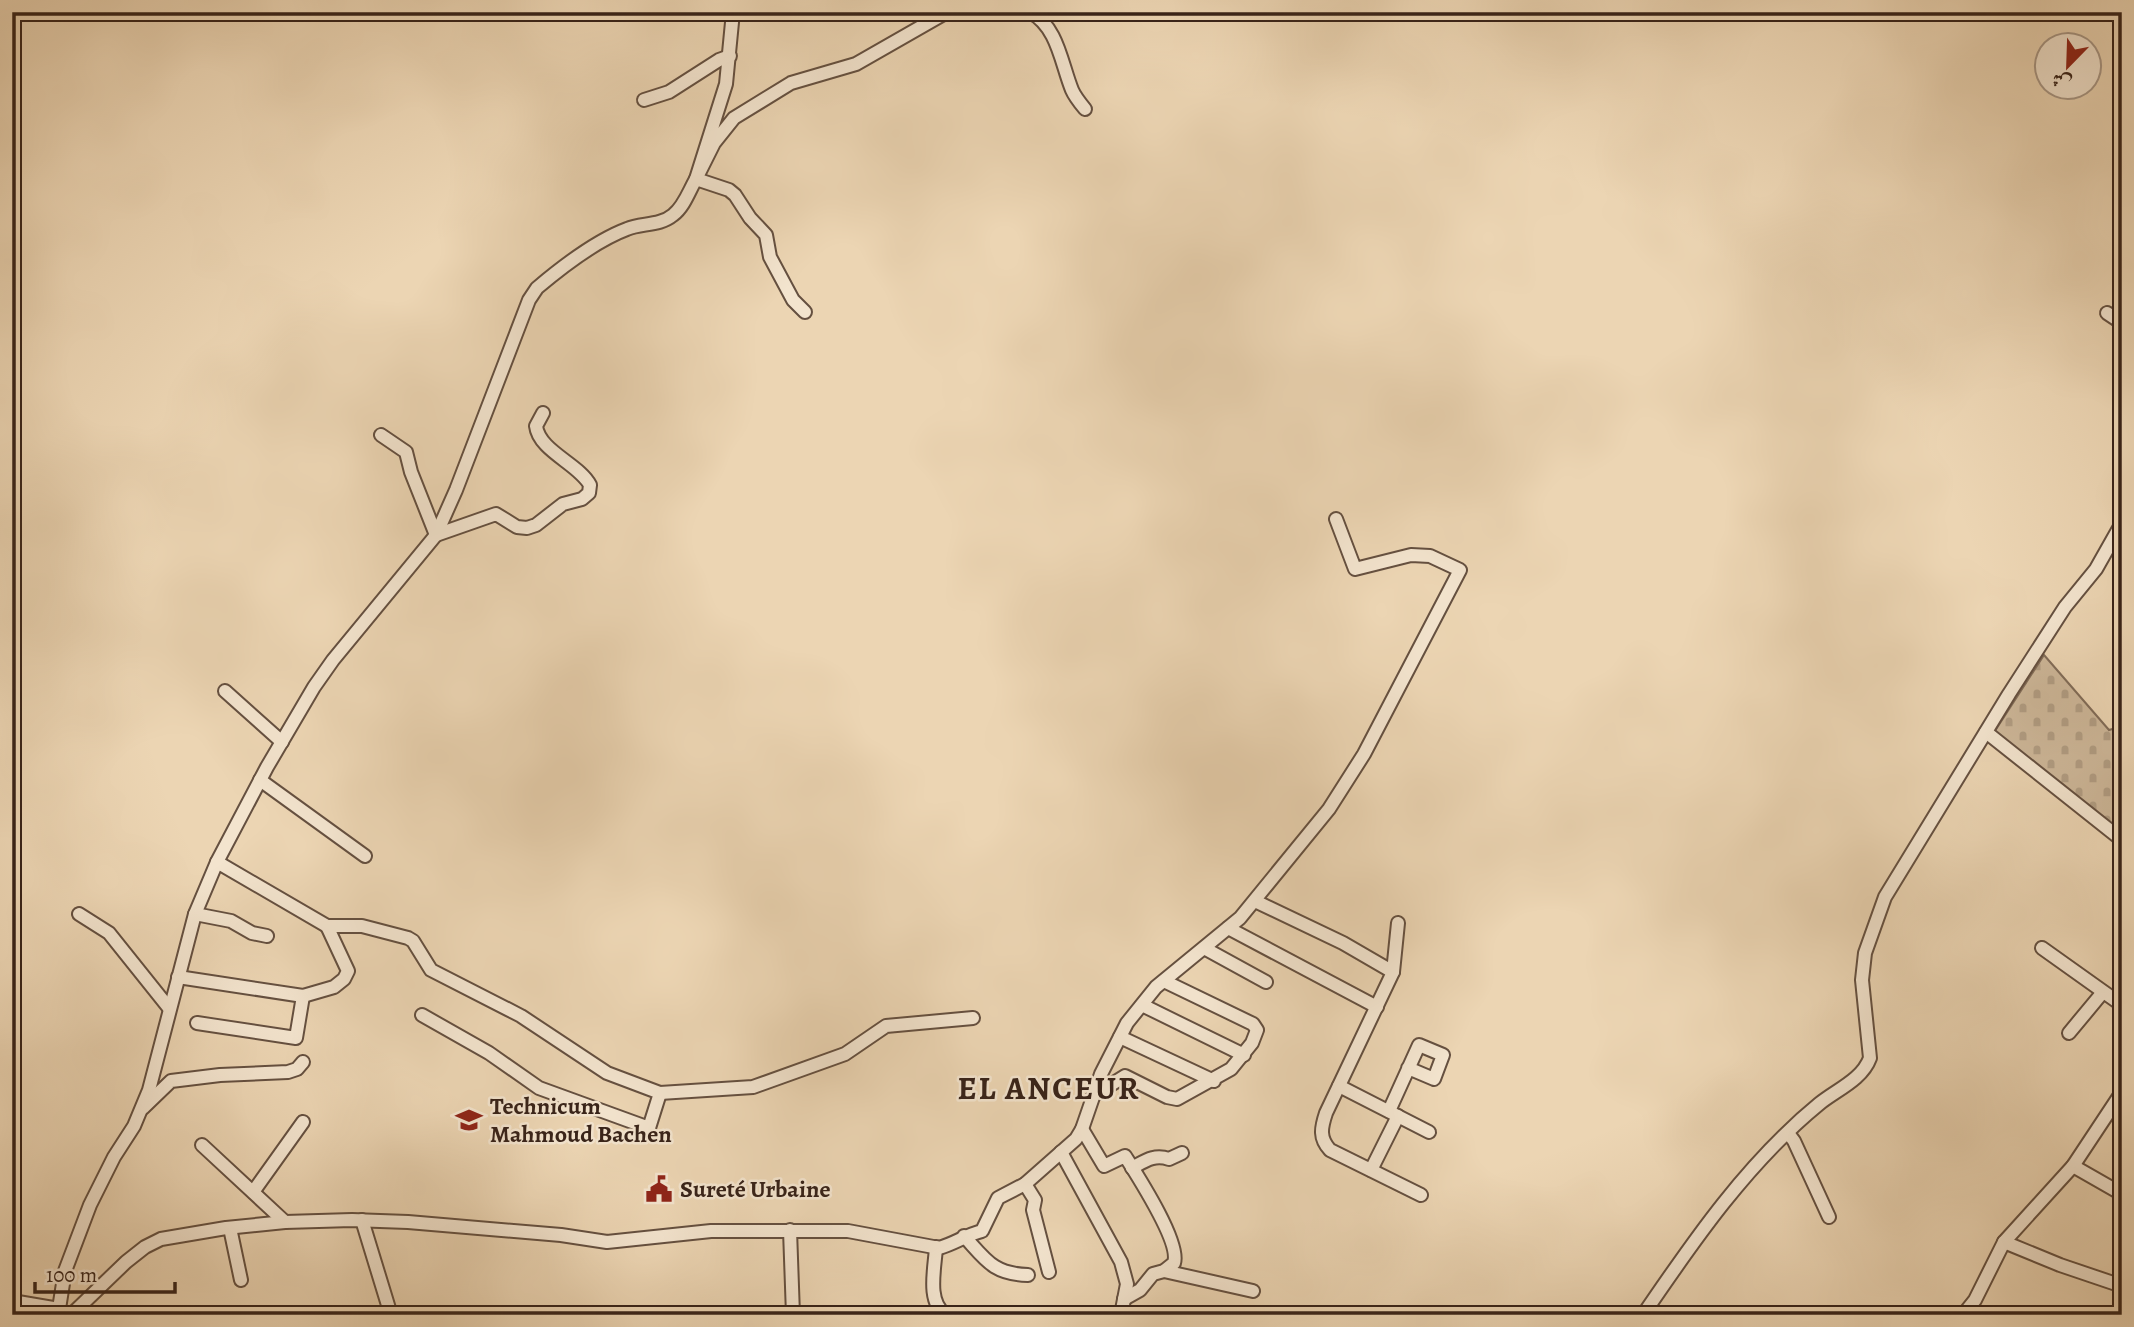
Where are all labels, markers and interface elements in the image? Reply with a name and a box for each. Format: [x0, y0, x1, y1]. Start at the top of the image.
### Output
north arrow [2032, 32, 2102, 102]
text: ش [2048, 65, 2076, 96]
district label: EL ANCEUR [957, 1066, 1141, 1110]
place label: Technicum Mahmoud Bachen [490, 1090, 672, 1150]
school or university icon: Technicum Mahmoud Bachen [454, 1105, 484, 1135]
place label: Sureté Urbaine [680, 1173, 831, 1205]
public building icon: Sureté Urbaine [644, 1174, 674, 1204]
scale bar [35, 1250, 175, 1294]
text: 100 m [46, 1261, 97, 1289]

